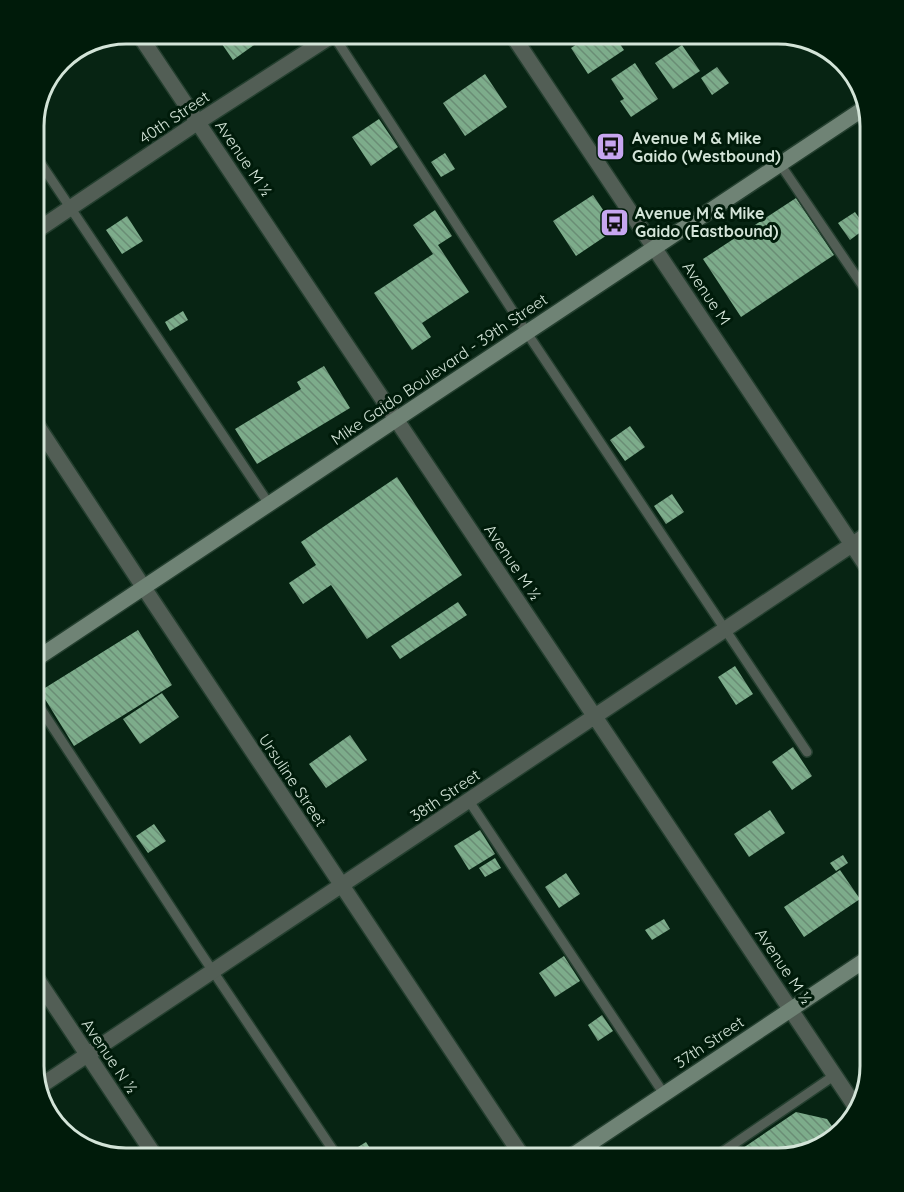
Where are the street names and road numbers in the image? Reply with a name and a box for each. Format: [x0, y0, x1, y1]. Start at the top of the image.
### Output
street label: 40th Street [135, 86, 213, 148]
street label: Avenue M ½ [211, 116, 277, 200]
street label: Avenue M [678, 257, 736, 329]
street label: Mike Gaido Boulevard - 39th Street [327, 289, 551, 449]
street label: Avenue M ½ [480, 520, 546, 604]
street label: Ursuline Street [255, 730, 331, 830]
street label: 38th Street [406, 764, 484, 826]
street label: Avenue M ½ [751, 924, 817, 1008]
street label: 37th Street [671, 1012, 747, 1072]
street label: Avenue N ½ [78, 1015, 142, 1097]

